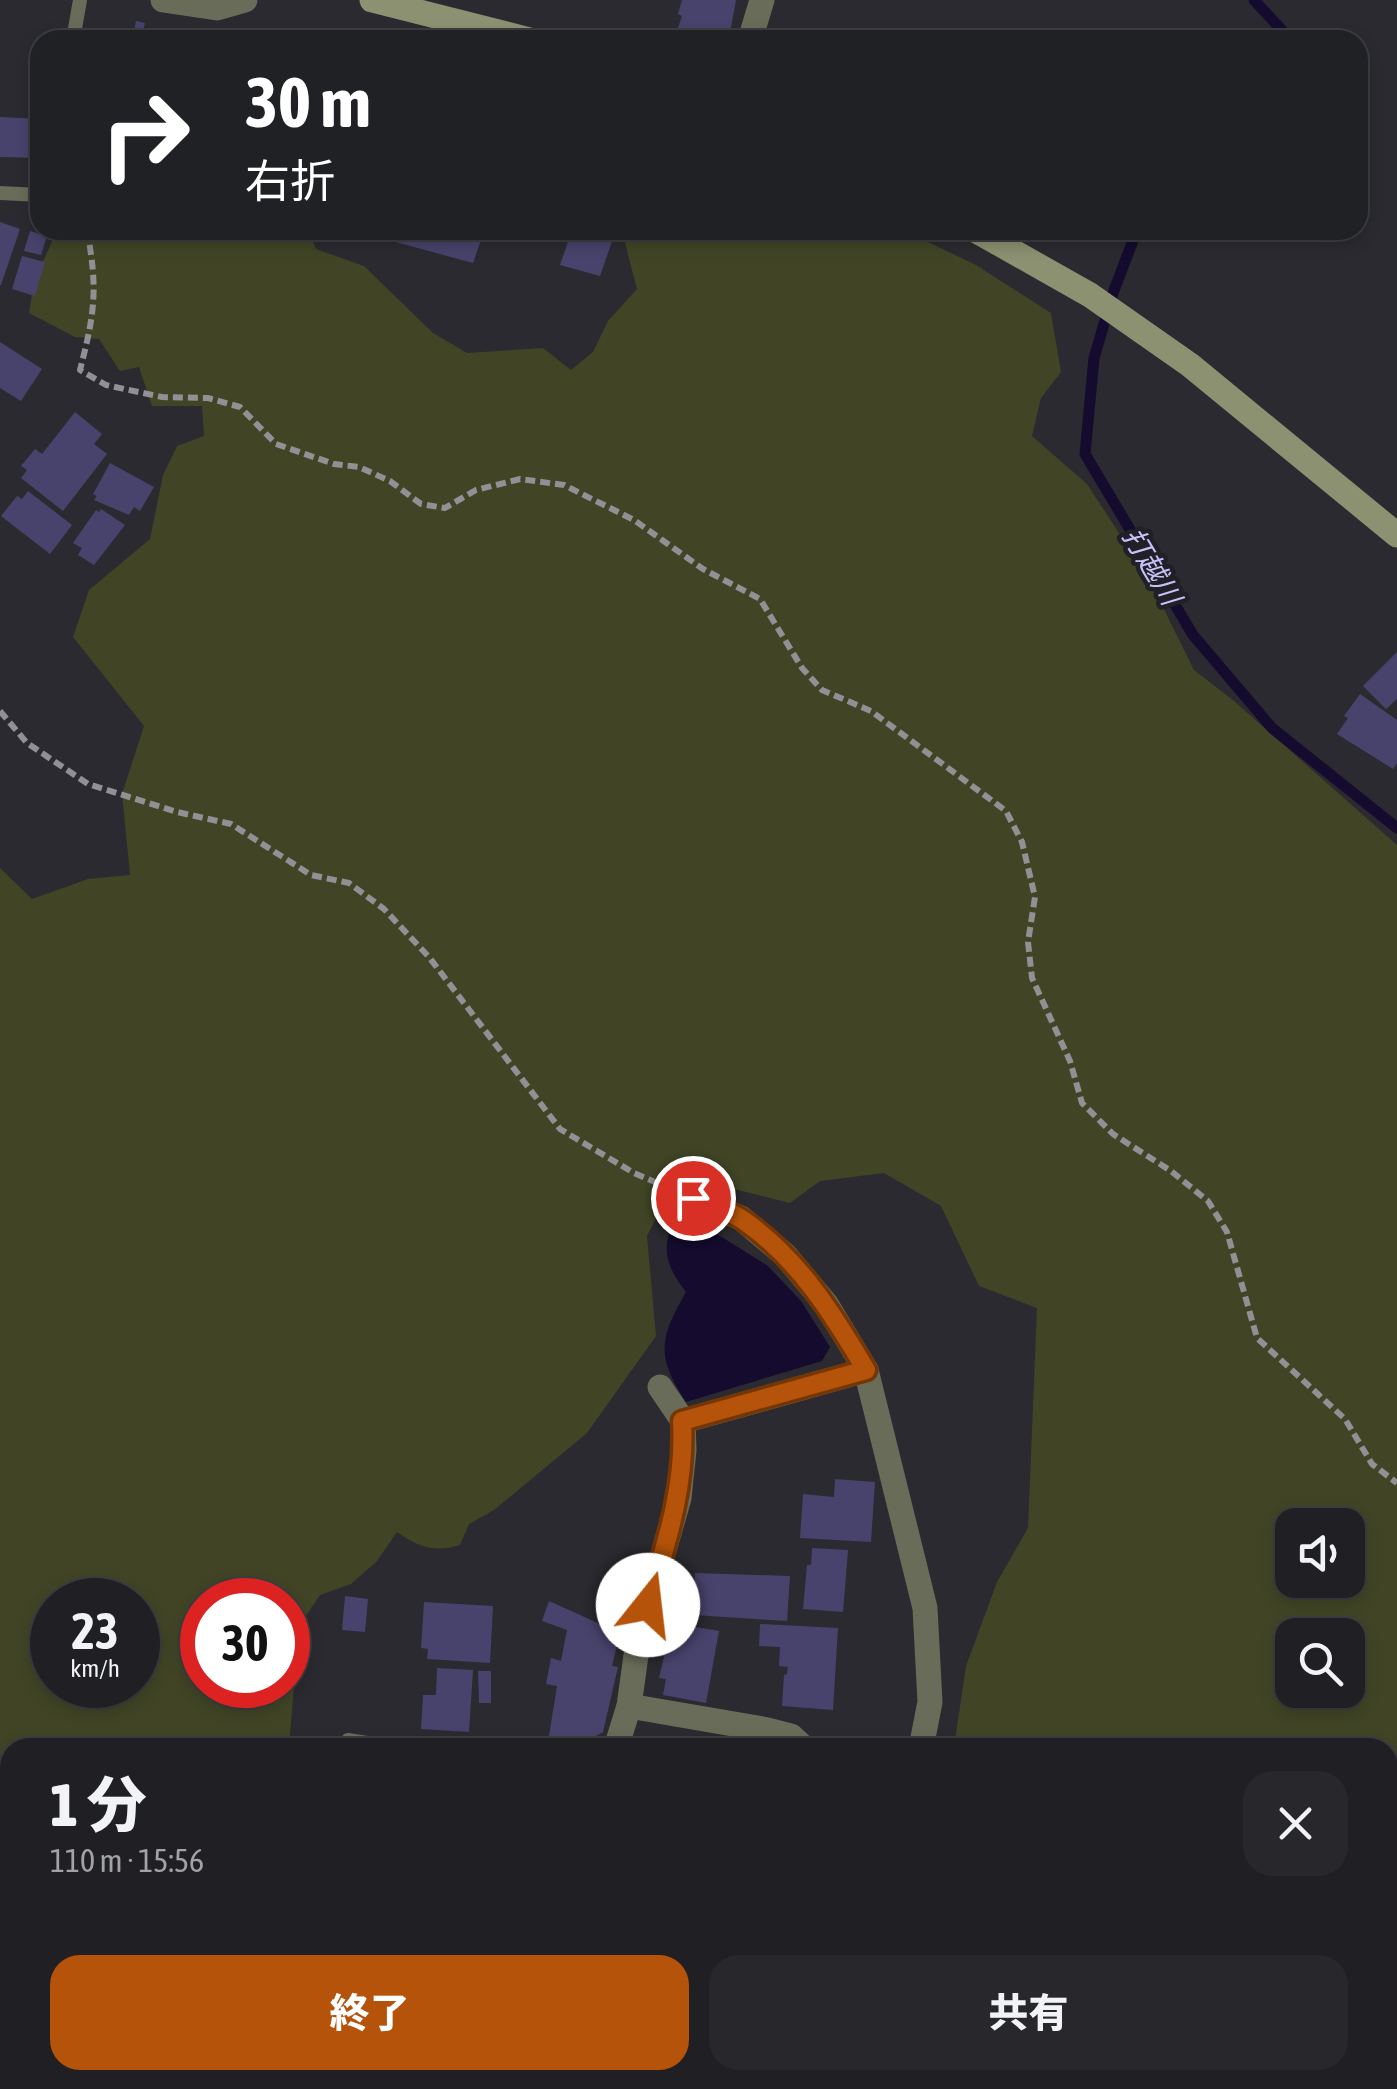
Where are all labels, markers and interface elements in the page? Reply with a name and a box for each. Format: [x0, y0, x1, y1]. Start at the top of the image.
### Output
text: 30 m [245, 62, 371, 142]
icon: right [80, 70, 210, 200]
text: 右折 [245, 155, 335, 207]
water label: 打越川 [1117, 522, 1189, 613]
pin [651, 1156, 736, 1241]
icon: arrive [666, 1171, 721, 1226]
map controls [1275, 1508, 1365, 1708]
button: sound [1275, 1508, 1365, 1598]
position arrow [596, 1553, 700, 1657]
speed limit sign: 30 [180, 1578, 310, 1708]
text: 23 [71, 1602, 118, 1660]
button: search [1275, 1618, 1365, 1708]
text: km/h [70, 1654, 120, 1682]
text: 1 分 [50, 1770, 146, 1839]
button: close [1243, 1771, 1348, 1876]
text: 110 m · 15:56 [50, 1842, 204, 1879]
button: 終了 [50, 1955, 689, 2070]
button: 共有 [709, 1955, 1348, 2070]

